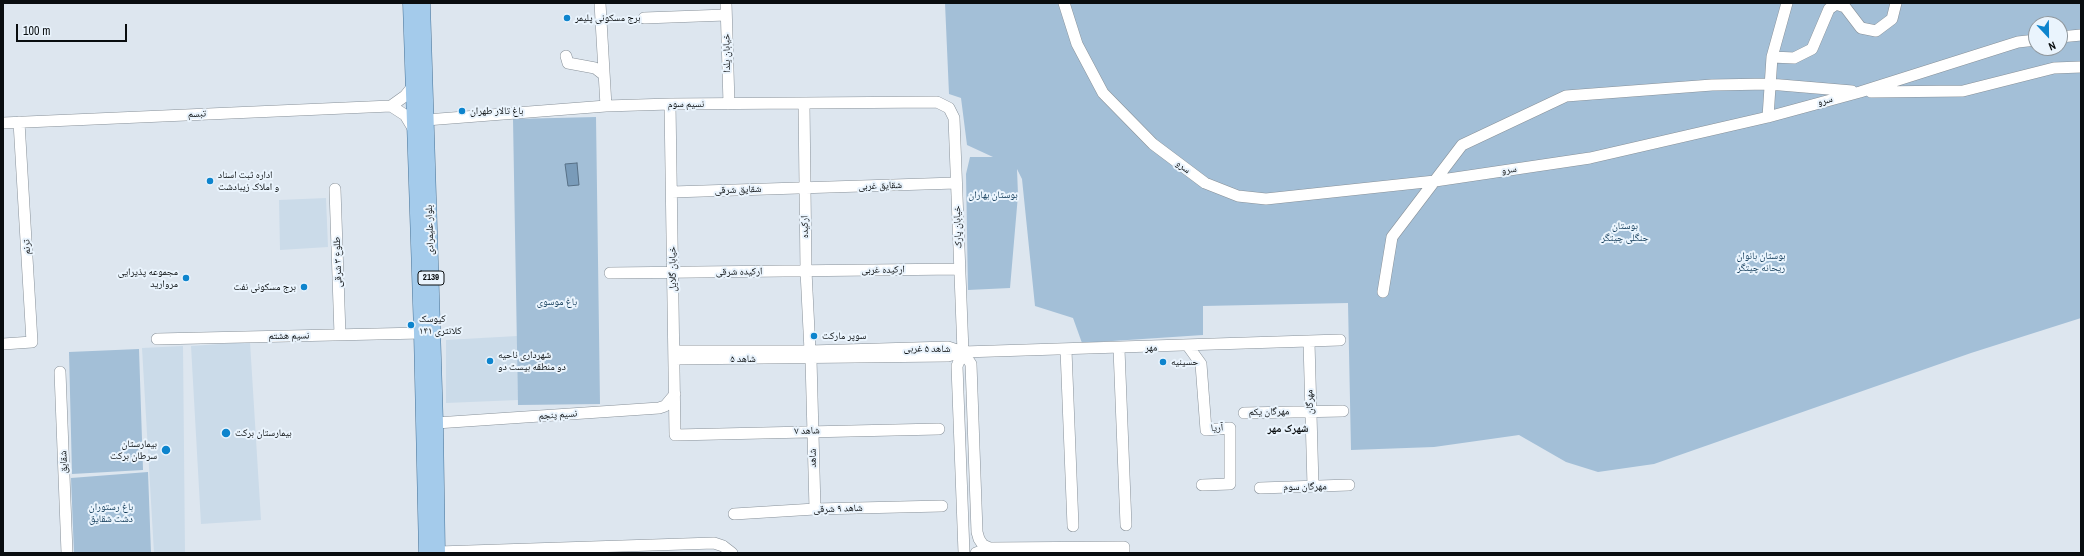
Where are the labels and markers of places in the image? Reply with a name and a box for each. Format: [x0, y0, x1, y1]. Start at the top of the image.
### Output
place label: برج مسکونی پلیمر [575, 12, 640, 24]
marker: برج مسکونی پلیمر [562, 13, 572, 23]
place label: باغ تالار طهران [470, 105, 524, 117]
marker: باغ تالار طهران [457, 106, 467, 116]
place label: اداره ثبت اسناد و املاک زیبادشت [218, 169, 279, 192]
marker: اداره ثبت اسناد و املاک زیبادشت [205, 176, 215, 186]
place label: مجموعه پذیرایی مروارید [118, 266, 178, 290]
marker: مجموعه پذیرایی مروارید [181, 273, 191, 283]
place label: برج مسکونی نفت [233, 281, 296, 293]
marker: برج مسکونی نفت [299, 282, 309, 292]
place label: کیوسک کلانتری ۱۴۱ [419, 313, 462, 336]
marker: کیوسک کلانتری ۱۴۱ [406, 320, 416, 330]
place label: سوپر مارکت [822, 330, 866, 342]
marker: سوپر مارکت [809, 331, 819, 341]
place label: شهرداری ناحیه دو منطقه بیست دو [498, 349, 566, 372]
marker: شهرداری ناحیه دو منطقه بیست دو [485, 356, 495, 366]
place label: حسینیه [1171, 356, 1199, 368]
marker: حسینیه [1158, 357, 1168, 367]
marker: بیمارستان برکت [220, 427, 232, 439]
place label: بیمارستان برکت [235, 427, 292, 439]
place label: بیمارستان سرطان برکت [110, 438, 157, 462]
marker: بیمارستان سرطان برکت [160, 444, 172, 456]

